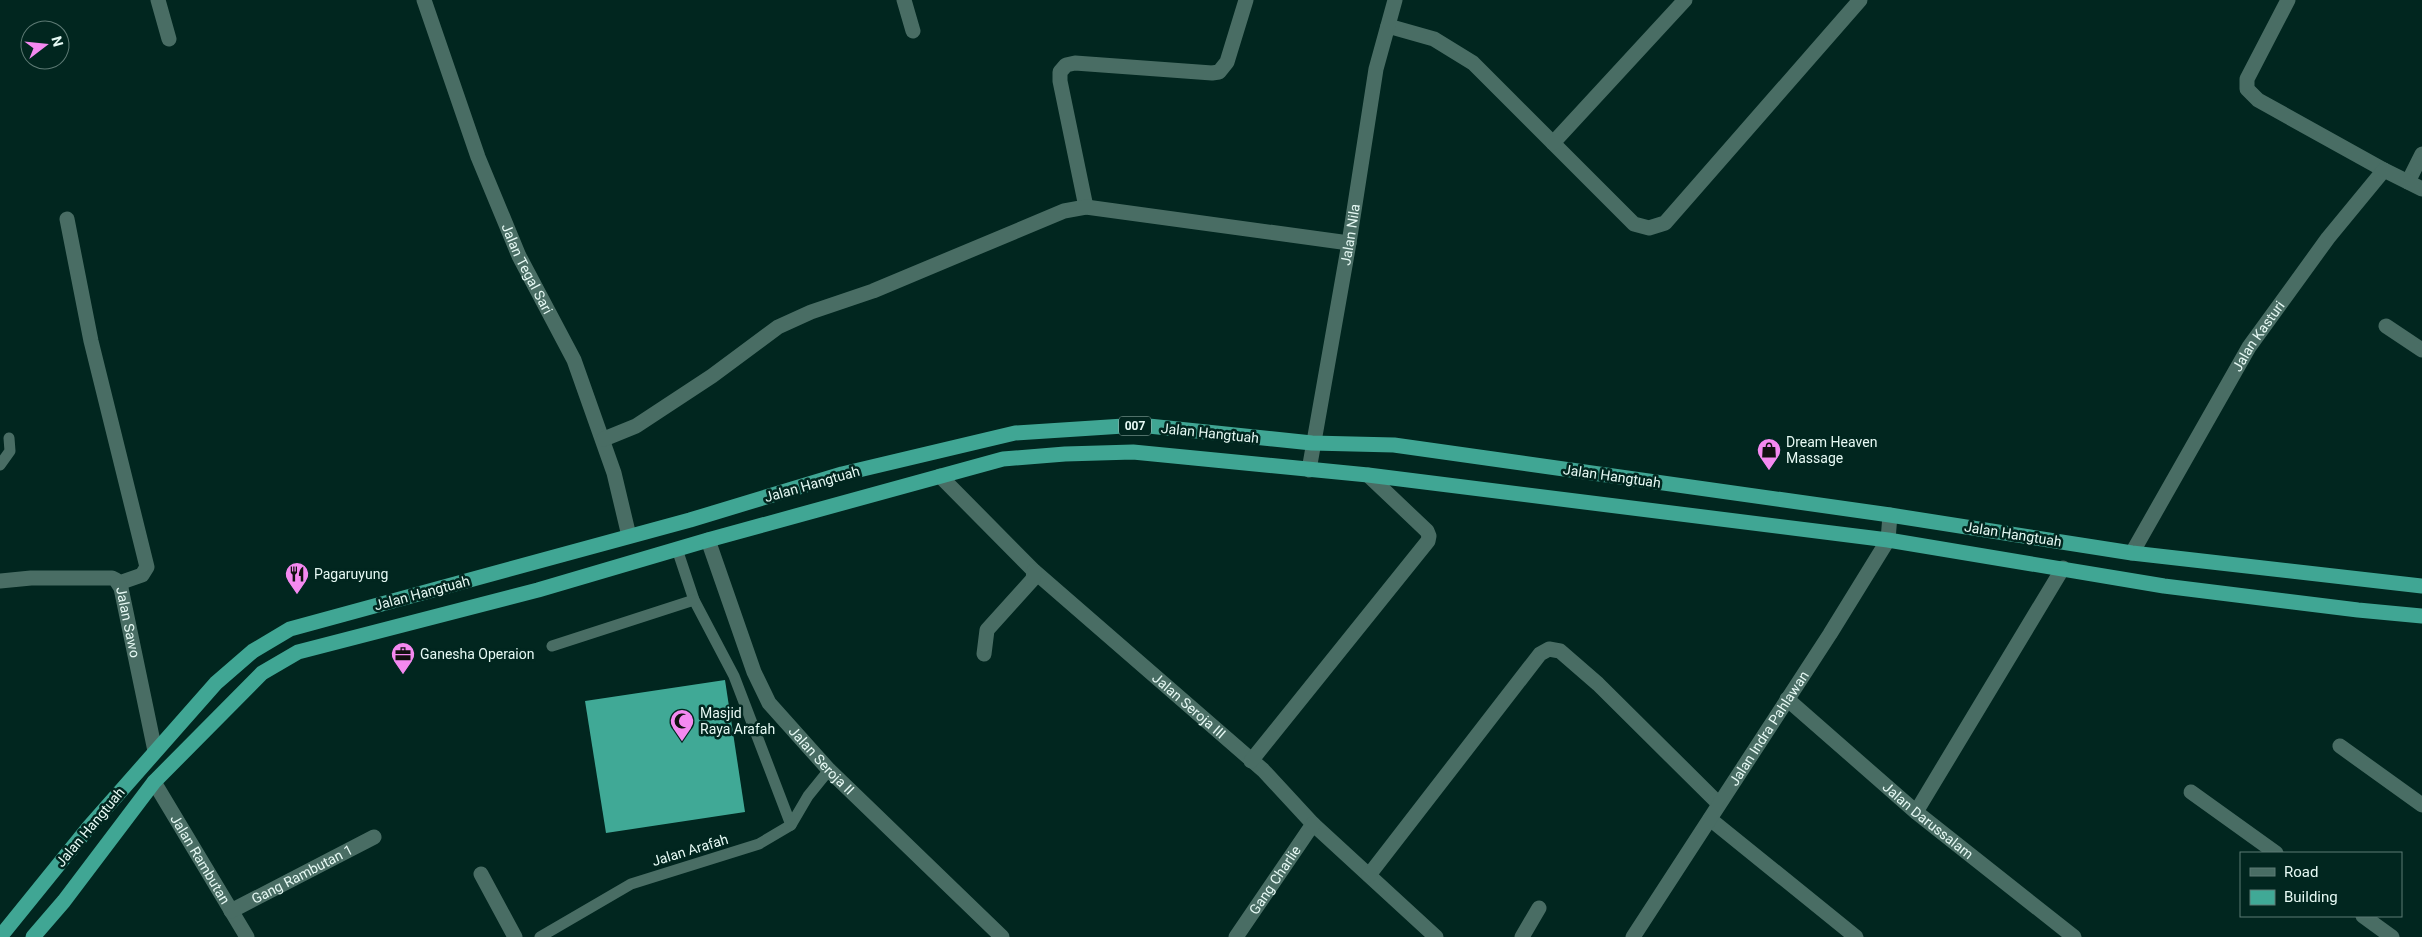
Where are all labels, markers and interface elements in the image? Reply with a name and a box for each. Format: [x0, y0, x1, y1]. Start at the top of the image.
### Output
north arrow [20, 20, 70, 70]
text: N [48, 34, 67, 48]
street label: Jalan Nila [1337, 203, 1363, 267]
street label: Jalan Tegal Sari [498, 221, 556, 317]
street label: Jalan Kasturi [2229, 298, 2288, 374]
road number: 007 [1119, 416, 1151, 436]
street label: Jalan Hangtuah [1160, 420, 1260, 446]
place label: Dream Heaven Massage [1786, 434, 1877, 466]
shop icon: Dream Heaven Massage [1756, 437, 1782, 471]
street label: Jalan Hangtuah [1562, 461, 1662, 491]
street label: Jalan Hangtuah [763, 463, 861, 505]
street label: Jalan Hangtuah [1963, 518, 2063, 550]
restaurant icon: Pagaruyung [284, 561, 310, 595]
place label: Pagaruyung [314, 566, 388, 582]
street label: Jalan Hangtuah [372, 573, 472, 613]
street label: Jalan Sawo [113, 585, 143, 659]
office icon: Ganesha Operaion [390, 641, 416, 675]
place label: Ganesha Operaion [420, 646, 534, 662]
street label: Jalan Indra Pahlawan [1726, 668, 1812, 789]
street label: Jalan Seroja III [1149, 670, 1229, 742]
place label: Masjid Raya Arafah [700, 705, 775, 737]
mosque icon: Masjid Raya Arafah [669, 708, 695, 742]
street label: Jalan Seroja II [786, 723, 857, 798]
street label: Jalan Darussalam [1879, 779, 1976, 862]
street label: Jalan Hangtuah [52, 784, 128, 870]
street label: Jalan Rambutan [167, 811, 233, 907]
street label: Jalan Arafah [650, 831, 730, 869]
street label: Gang Rambutan 1 [249, 841, 355, 907]
street label: Gang Charlie [1246, 843, 1304, 917]
legend [2240, 852, 2402, 917]
text: Road [2284, 863, 2318, 881]
text: Building [2284, 888, 2338, 906]

